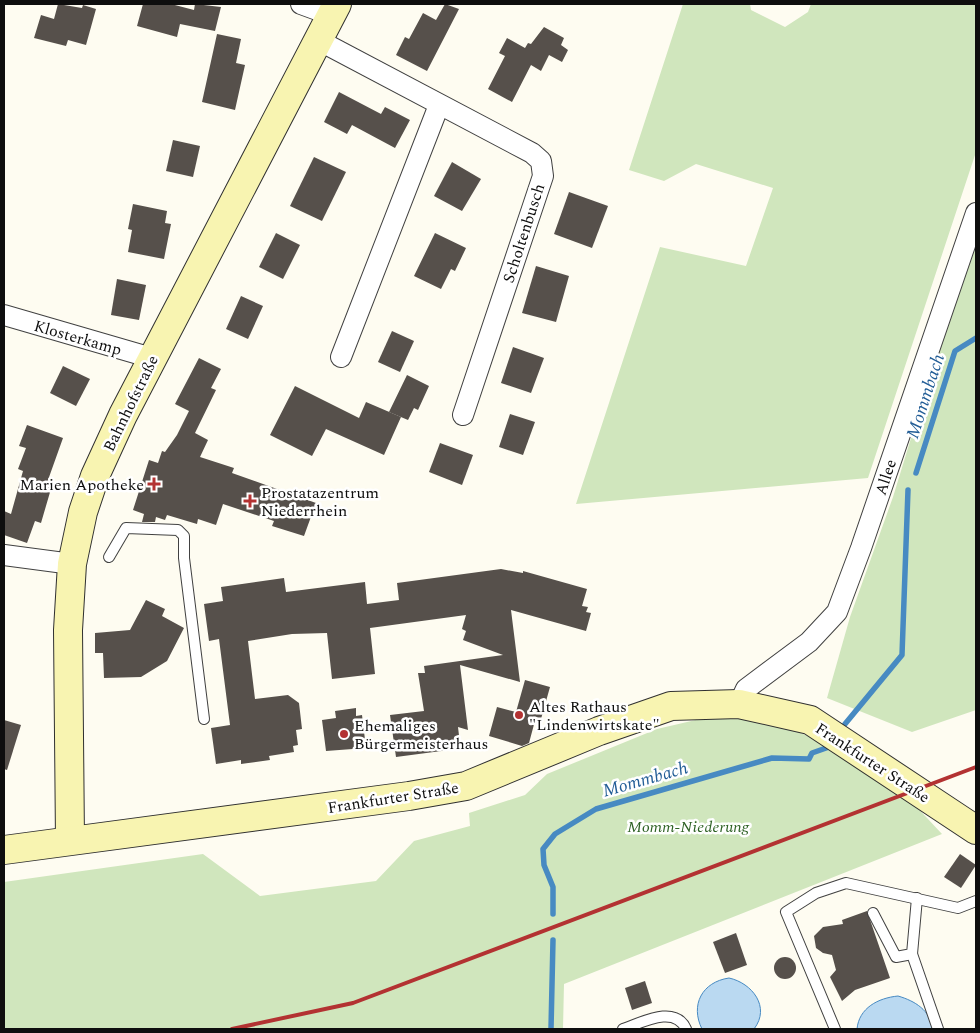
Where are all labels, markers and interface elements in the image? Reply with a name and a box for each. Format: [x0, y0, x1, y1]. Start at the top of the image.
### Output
street label: Scholtenbusch [497, 180, 551, 286]
street label: Klosterkamp [31, 314, 124, 362]
water label: Mommbach [899, 350, 952, 442]
street label: Bahnhofstraße [97, 351, 165, 456]
street label: Allee [869, 456, 903, 498]
place label: Marien Apotheke [20, 473, 144, 497]
marker: Marien Apotheke [148, 478, 160, 490]
place label: Prostatazentrum Niederrhein [261, 481, 379, 523]
marker: Prostatazentrum Niederrhein [243, 494, 257, 508]
place label: Altes Rathaus "Lindenwirtskate" [529, 695, 660, 737]
marker: Altes Rathaus "Lindenwirtskate" [513, 709, 525, 721]
place label: Ehemaliges Bürgermeisterhaus [354, 714, 489, 756]
street label: Frankfurter Straße [810, 717, 935, 809]
marker: Ehemaliges Bürgermeisterhaus [338, 728, 350, 740]
water label: Mommbach [599, 754, 691, 805]
street label: Frankfurter Straße [326, 776, 460, 820]
park label: Momm-Niederung [627, 815, 750, 839]

